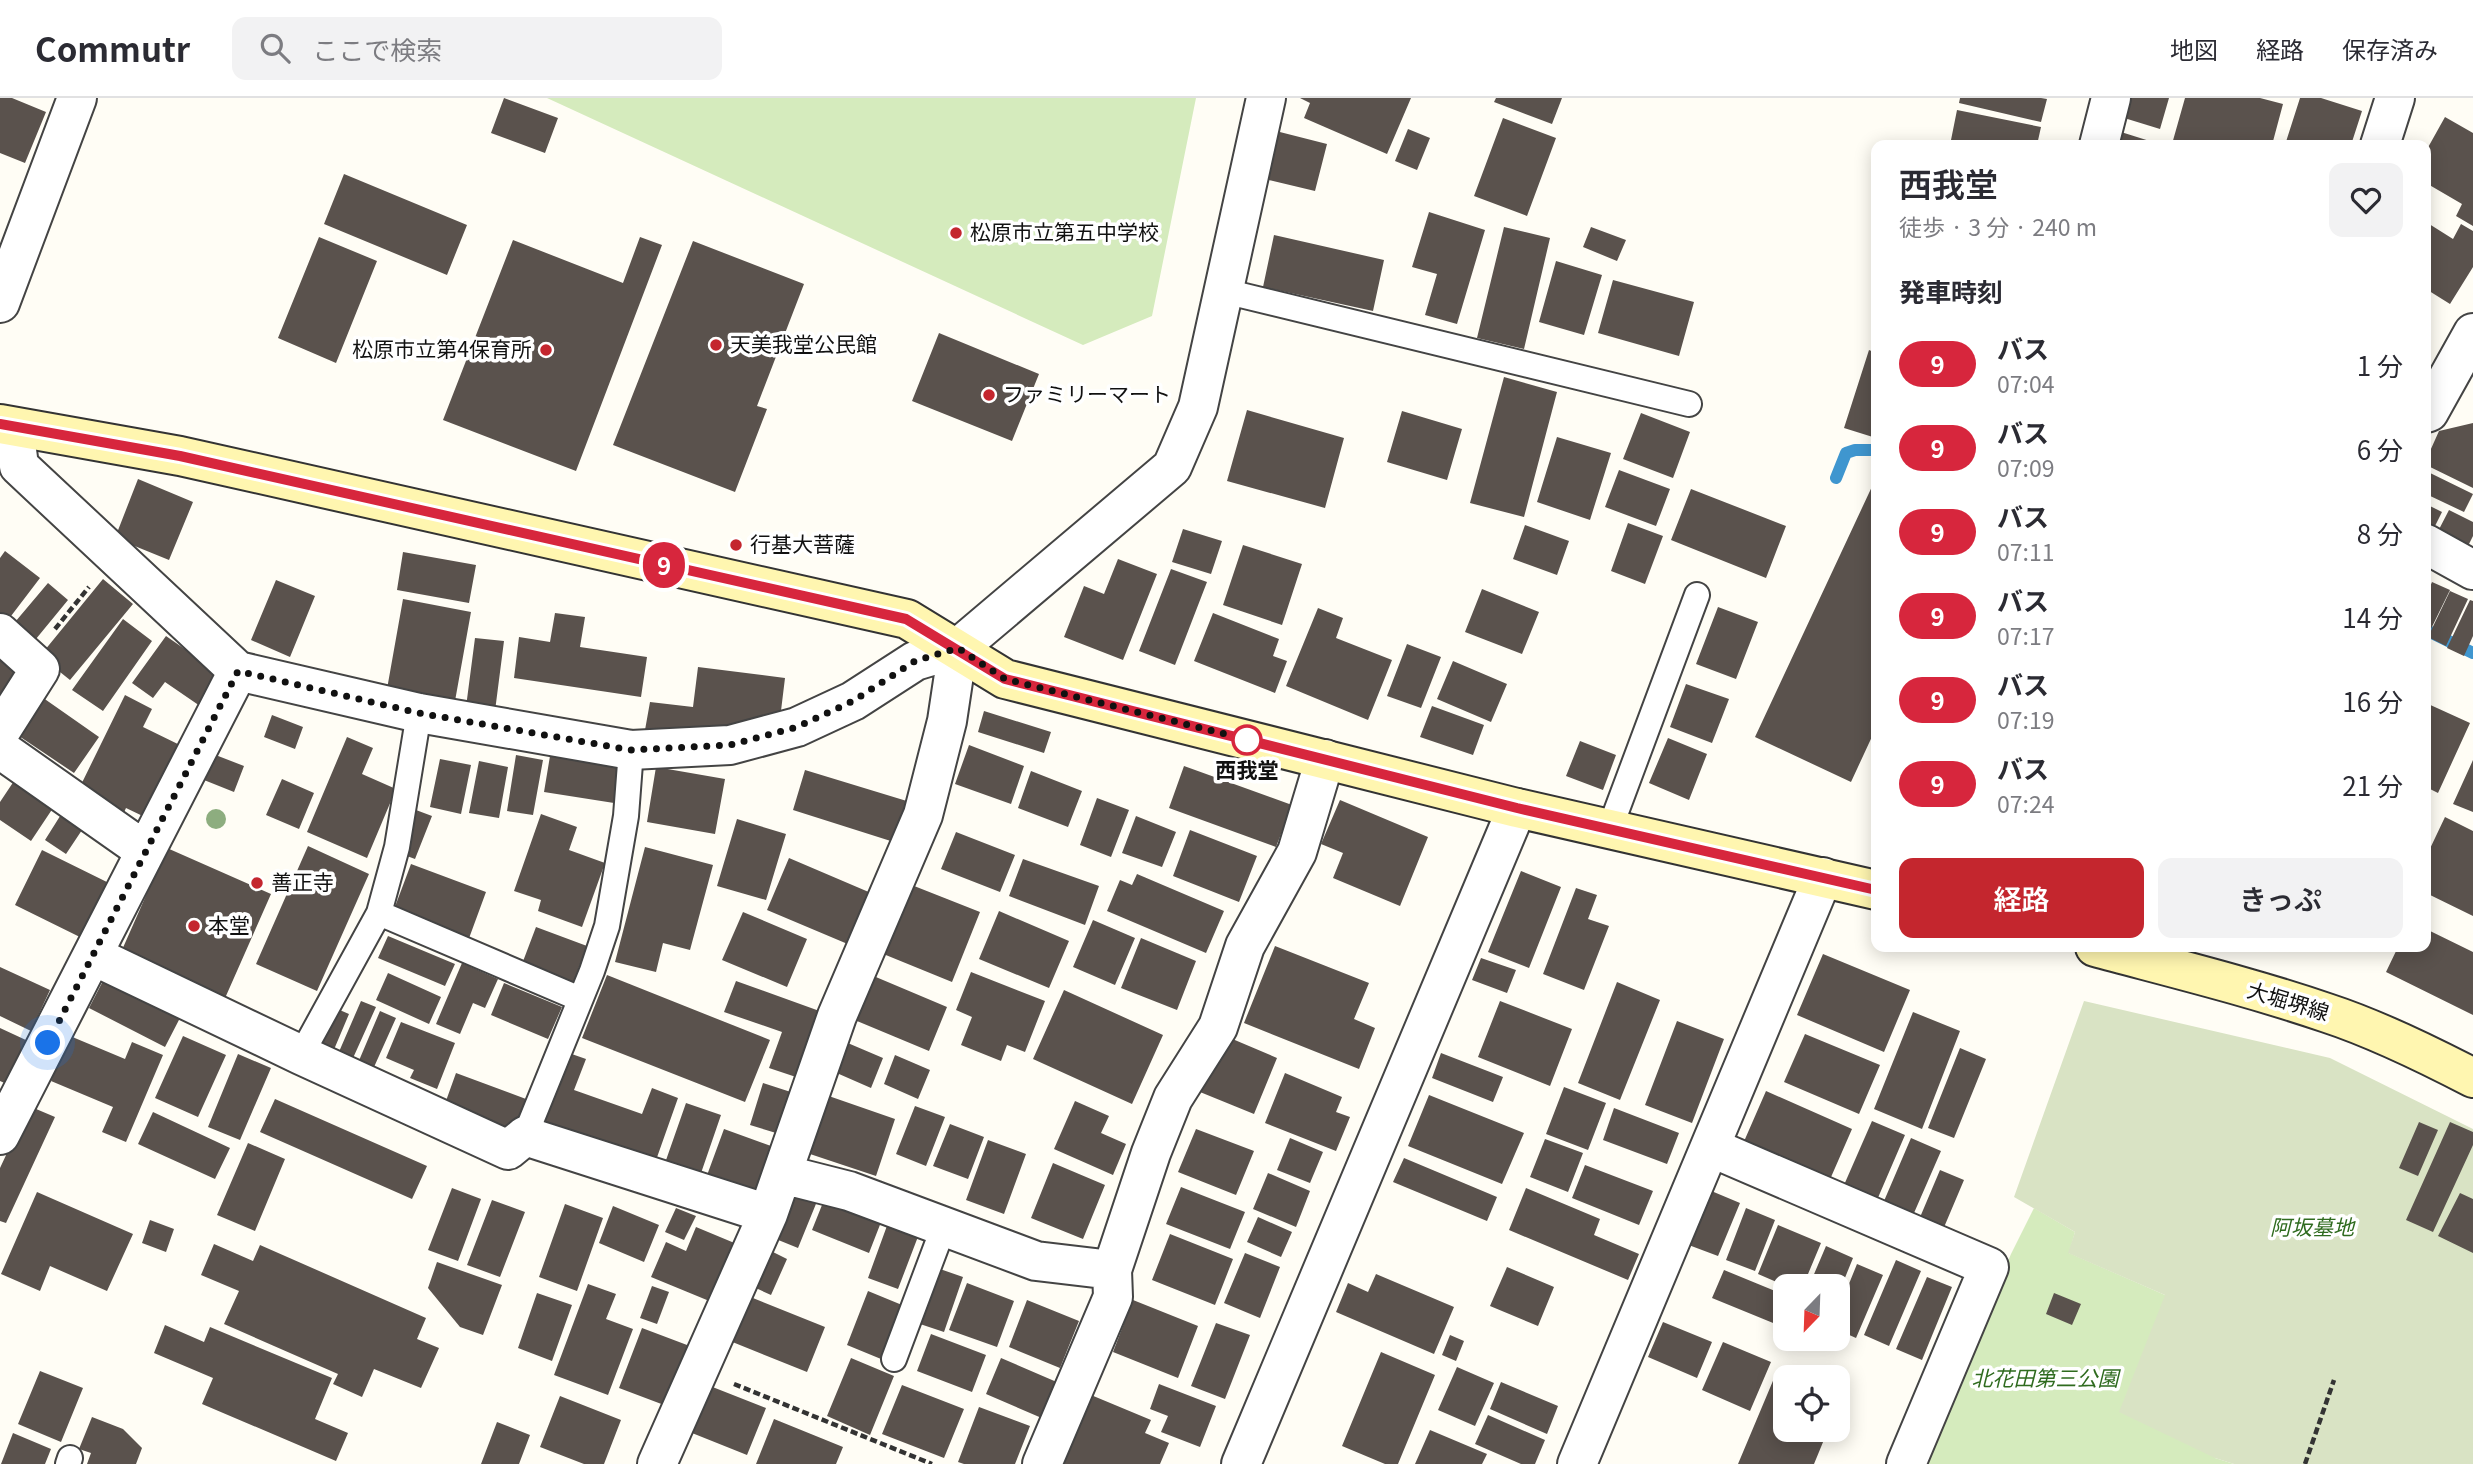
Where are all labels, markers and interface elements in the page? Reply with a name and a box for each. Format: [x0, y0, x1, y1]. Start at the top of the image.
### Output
search box [232, 17, 722, 80]
text: Commutr [35, 24, 190, 72]
icon: search [256, 29, 294, 67]
text: ここで検索 [312, 30, 442, 67]
text: 地図 [2170, 31, 2218, 66]
text: 経路 [2256, 31, 2304, 66]
text: 保存済み [2342, 31, 2438, 66]
text: 西我堂 [1899, 159, 1998, 207]
button: heart [2329, 163, 2403, 237]
text: 徒歩 · 3 分 · 240 m [1899, 209, 2097, 243]
place label: 松原市立第五中学校 [970, 216, 1159, 246]
marker: 松原市立第五中学校 [948, 225, 964, 241]
text: 発車時刻 [1899, 272, 2003, 309]
place label: 天美我堂公民館 [730, 328, 877, 358]
text: バス [1997, 329, 2049, 366]
place label: 松原市立第4保育所 [352, 333, 532, 363]
marker: 天美我堂公民館 [708, 337, 724, 353]
marker: 松原市立第4保育所 [538, 342, 554, 358]
text: 9 [1930, 346, 1945, 381]
text: 1 分 [2357, 346, 2403, 383]
text: 07:04 [1997, 366, 2054, 400]
place label: ファミリーマート [1003, 378, 1171, 408]
marker: ファミリーマート [981, 387, 997, 403]
text: バス [1997, 413, 2049, 450]
text: 9 [1930, 430, 1945, 465]
text: 6 分 [2357, 430, 2403, 467]
text: 07:09 [1997, 450, 2054, 484]
text: バス [1997, 497, 2049, 534]
text: 9 [1930, 514, 1945, 549]
text: 8 分 [2357, 514, 2403, 551]
place label: 行基大菩薩 [750, 528, 855, 558]
text: 07:11 [1997, 534, 2054, 568]
marker: 行基大菩薩 [728, 537, 744, 553]
line badge: 9 [641, 542, 687, 588]
text: 9 [657, 547, 671, 582]
text: バス [1997, 581, 2049, 618]
text: 9 [1930, 598, 1945, 633]
text: 14 分 [2342, 598, 2403, 635]
text: 07:17 [1997, 618, 2054, 652]
text: バス [1997, 665, 2049, 702]
text: 9 [1930, 682, 1945, 717]
text: 16 分 [2342, 682, 2403, 719]
text: 07:19 [1997, 702, 2054, 736]
marker: 西我堂 [1232, 725, 1262, 755]
text: バス [1997, 749, 2049, 786]
place label: 西我堂 [1216, 754, 1279, 784]
text: 9 [1930, 766, 1945, 801]
text: 21 分 [2342, 766, 2403, 803]
text: 07:24 [1997, 786, 2054, 820]
button: 経路 [1899, 858, 2144, 938]
button: きっぷ [2158, 858, 2403, 938]
place label: 善正寺 [271, 866, 334, 896]
marker: 善正寺 [249, 875, 265, 891]
place label: 本堂 [208, 909, 250, 939]
marker: 本堂 [186, 918, 202, 934]
street label: 大堀堺線 [2244, 973, 2333, 1027]
your location [30, 1025, 65, 1060]
park label: 阿坂墓地 [2270, 1211, 2356, 1241]
north arrow [1773, 1274, 1850, 1351]
map controls [1773, 1274, 1850, 1442]
park label: 北花田第三公園 [1972, 1362, 2121, 1392]
button: locate [1773, 1365, 1850, 1442]

